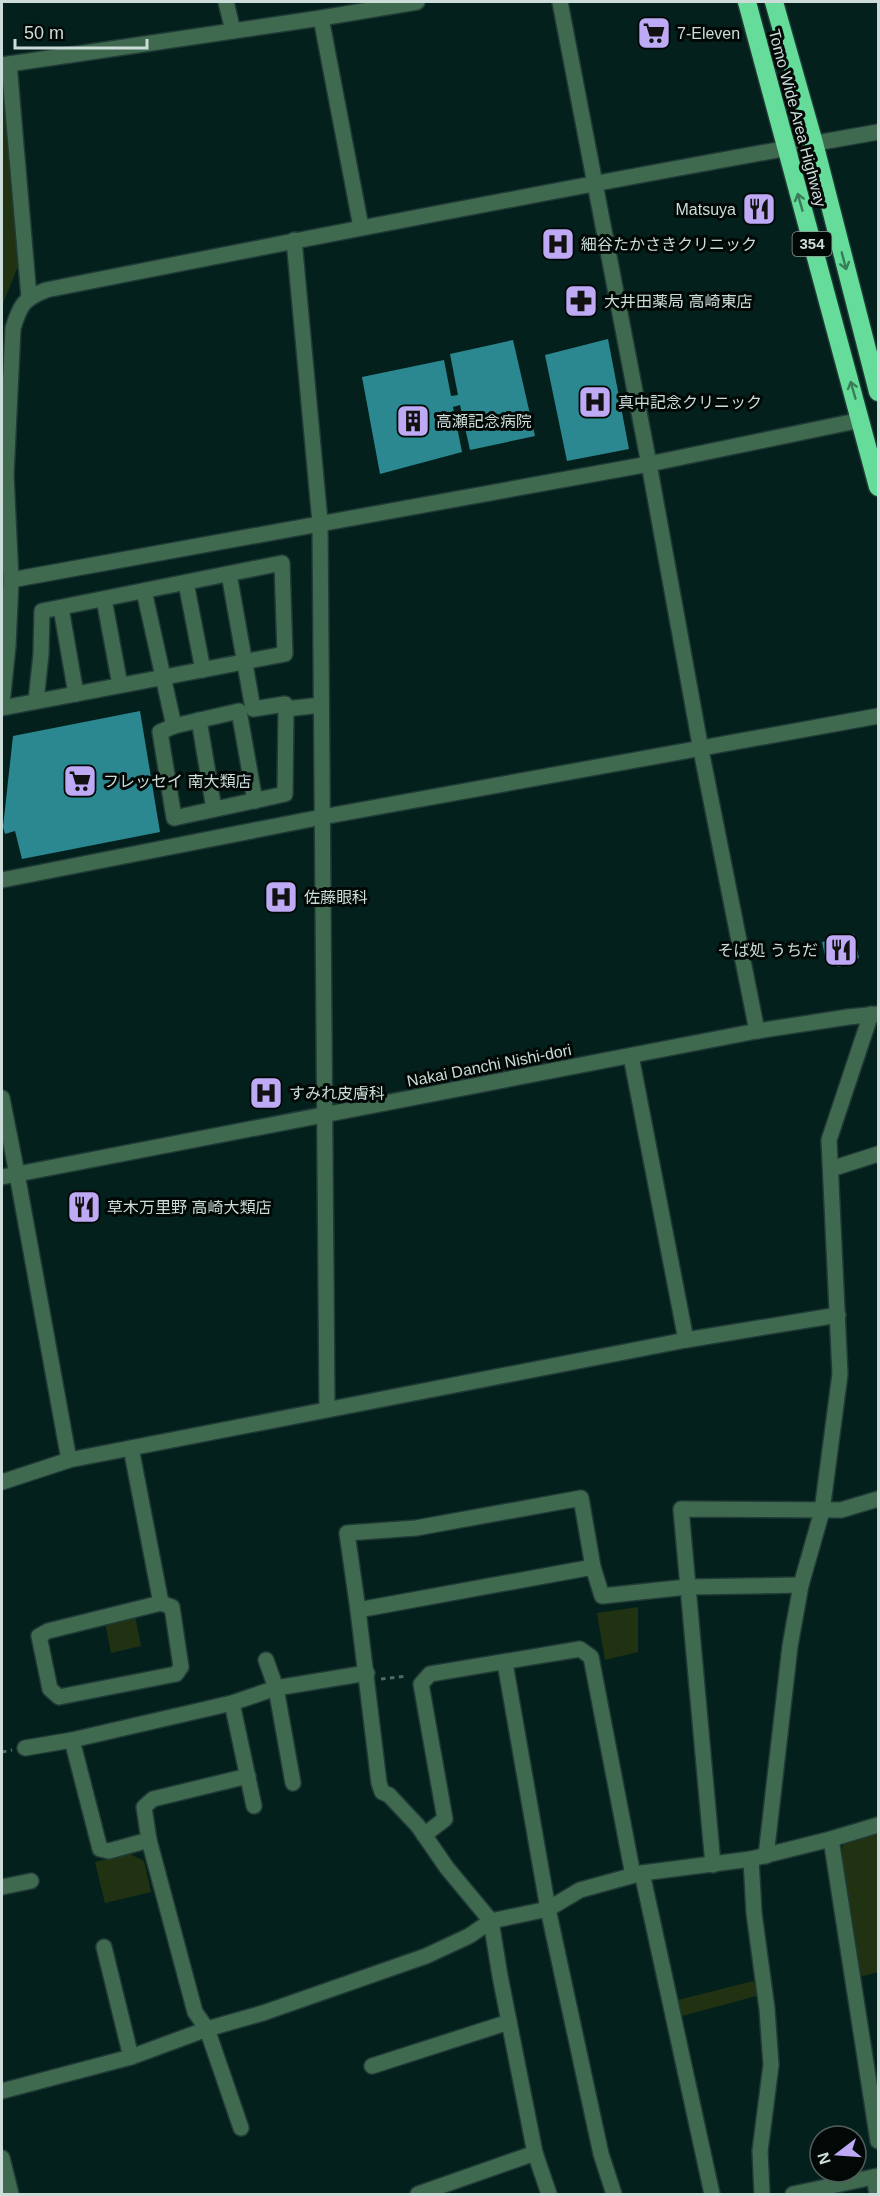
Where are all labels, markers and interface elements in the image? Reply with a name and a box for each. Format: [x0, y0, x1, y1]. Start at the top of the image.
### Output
scale bar [15, 12, 147, 50]
supermarket icon: 7-Eleven [636, 15, 672, 51]
text: 50 m [24, 23, 64, 43]
place label: 7-Eleven [677, 25, 740, 42]
street label: Tomo Wide Area Highway [766, 27, 829, 209]
restaurant icon: Matsuya [741, 191, 777, 227]
one-way arrow [794, 193, 805, 212]
place label: Matsuya [676, 201, 736, 218]
hospital icon: 細谷たかさきクリニック [540, 226, 576, 262]
road number: 354 [792, 232, 832, 256]
place label: 細谷たかさきクリニック [581, 236, 757, 253]
one-way arrow [839, 251, 851, 270]
pharmacy icon: 大井田薬局 高崎東店 [563, 283, 599, 319]
place label: 大井田薬局 高崎東店 [604, 293, 752, 310]
one-way arrow [847, 381, 858, 400]
hospital icon: 真中記念クリニック [577, 384, 613, 420]
place label: 真中記念クリニック [618, 394, 762, 411]
building icon: 高瀬記念病院 [395, 403, 431, 439]
place label: 高瀬記念病院 [436, 413, 532, 430]
supermarket icon: フレッセイ 南大類店 [62, 763, 98, 799]
place label: フレッセイ 南大類店 [103, 773, 251, 790]
hospital icon: 佐藤眼科 [263, 879, 299, 915]
place label: 佐藤眼科 [304, 889, 368, 906]
restaurant icon: そば処 うちだ [823, 932, 859, 968]
place label: そば処 うちだ [718, 942, 818, 959]
street label: Nakai Danchi Nishi-dori [405, 1041, 573, 1090]
hospital icon: すみれ皮膚科 [248, 1075, 284, 1111]
place label: すみれ皮膚科 [289, 1085, 385, 1102]
restaurant icon: 草木万里野 高崎大類店 [66, 1189, 102, 1225]
place label: 草木万里野 高崎大類店 [107, 1199, 271, 1216]
north arrow [808, 2124, 868, 2184]
text: N [814, 2150, 834, 2166]

